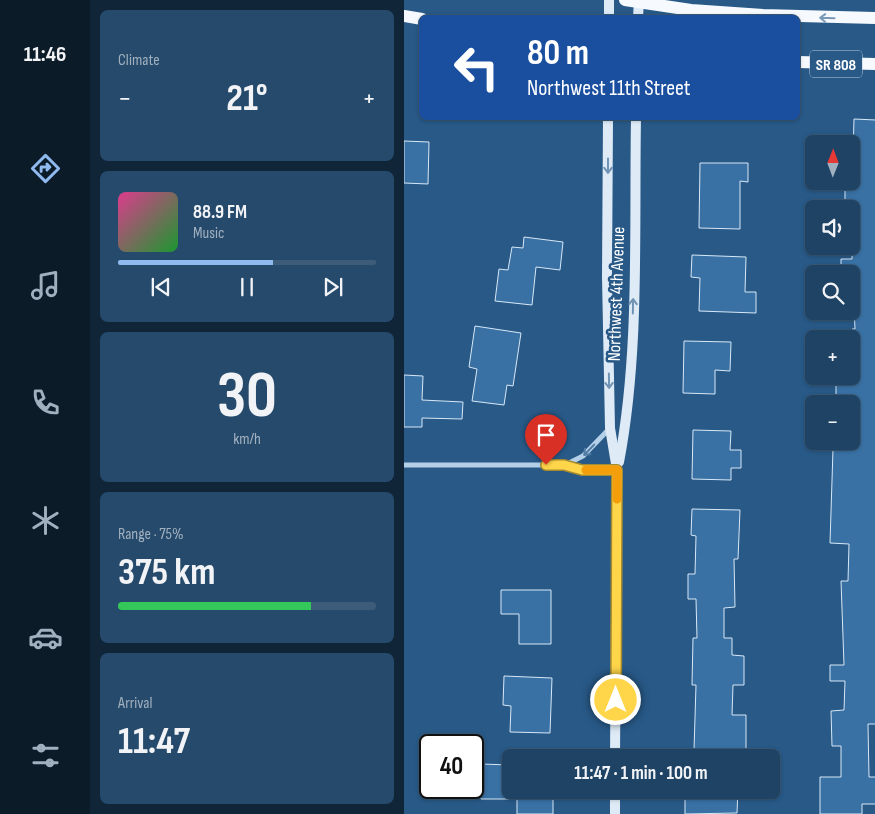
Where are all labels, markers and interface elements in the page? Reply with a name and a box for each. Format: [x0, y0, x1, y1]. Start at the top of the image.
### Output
one-way arrow [819, 13, 835, 22]
text: 80 m [527, 32, 589, 75]
icon: left [444, 35, 509, 100]
text: 11:46 [24, 41, 66, 68]
text: Climate [118, 51, 160, 70]
road number: SR 808 [810, 51, 862, 78]
text: Northwest 11th Street [527, 75, 691, 102]
text: 21° [226, 76, 268, 121]
text: − [118, 82, 132, 115]
text: + [362, 82, 376, 115]
north arrow [805, 135, 860, 190]
map controls [805, 135, 860, 450]
icon: directions [28, 151, 63, 186]
one-way arrow [603, 158, 613, 174]
button: sound [805, 200, 860, 255]
text: 88.9 FM [193, 201, 247, 224]
text: Music [193, 224, 224, 243]
street label: Northwest 4th Avenue [604, 226, 629, 362]
button: search [805, 265, 860, 320]
icon: music [28, 268, 63, 303]
icon: previous [147, 273, 175, 301]
icon: pause [233, 273, 261, 301]
icon: next [319, 273, 347, 301]
one-way arrow [628, 298, 637, 314]
button: + [805, 330, 860, 385]
text: 30 [217, 358, 277, 436]
one-way arrow [604, 372, 614, 389]
icon: phone [28, 385, 63, 420]
button: − [805, 395, 860, 450]
pin [525, 414, 567, 465]
icon: arrive [532, 421, 560, 449]
text: km/h [233, 430, 261, 449]
one-way arrow [583, 443, 595, 456]
icon: climate [28, 503, 63, 538]
text: Range · 75% [118, 525, 184, 544]
text: 375 km [118, 550, 215, 595]
icon: car [28, 620, 63, 655]
position arrow [589, 673, 641, 725]
text: Arrival [118, 694, 152, 713]
text: 11:47 [118, 719, 190, 764]
speed limit sign: 40 [419, 734, 484, 799]
icon: filters [28, 738, 63, 773]
text: 11:47 · 1 min · 100 m [574, 762, 708, 785]

